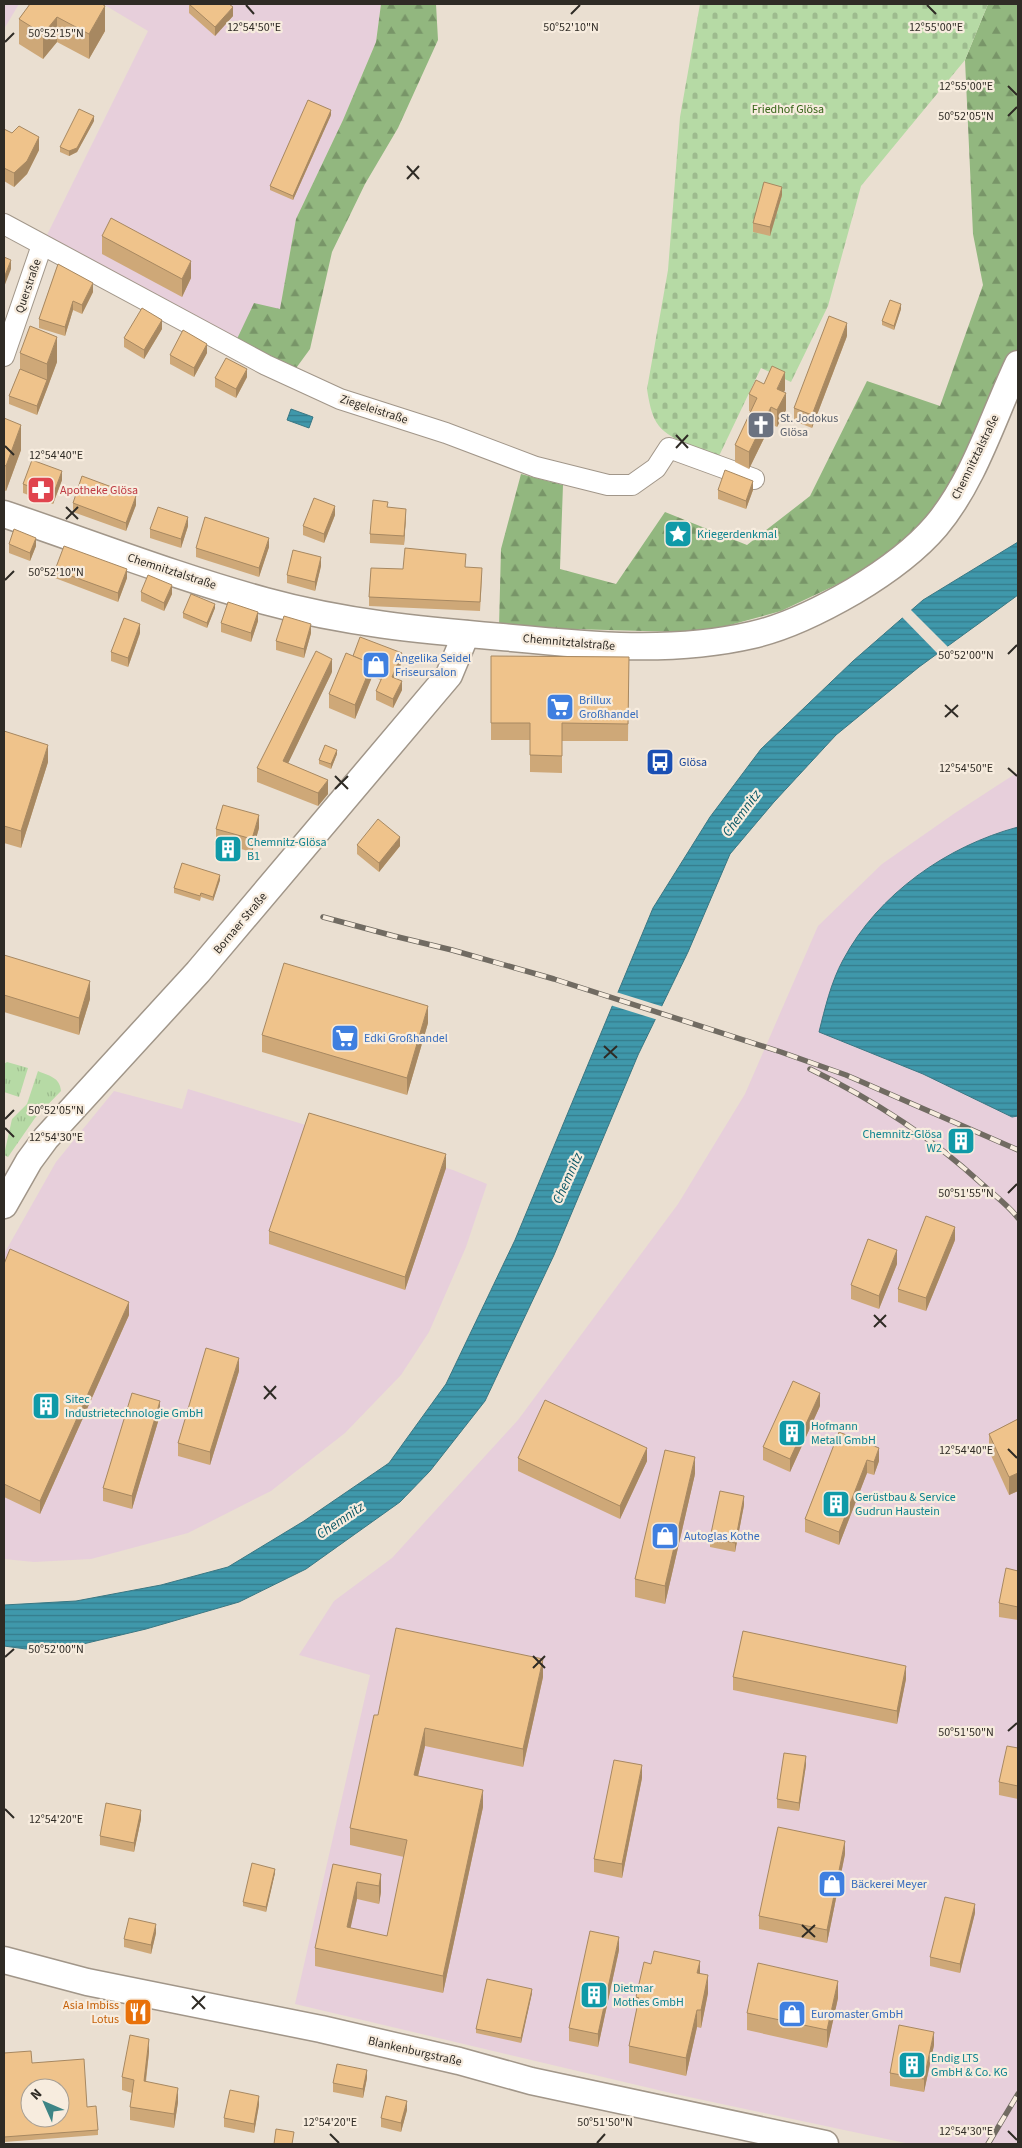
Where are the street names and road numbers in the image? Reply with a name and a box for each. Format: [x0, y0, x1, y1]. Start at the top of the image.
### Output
street label: Querstraße [11, 257, 46, 316]
street label: Ziegeleistraße [338, 390, 410, 428]
street label: Chemnitztalstraße [948, 412, 1003, 503]
street label: Chemnitztalstraße [125, 549, 219, 594]
street label: Chemnitztalstraße [522, 630, 616, 655]
street label: Bornaer Straße [210, 889, 271, 958]
street label: Blankenburgstraße [366, 2032, 464, 2071]

